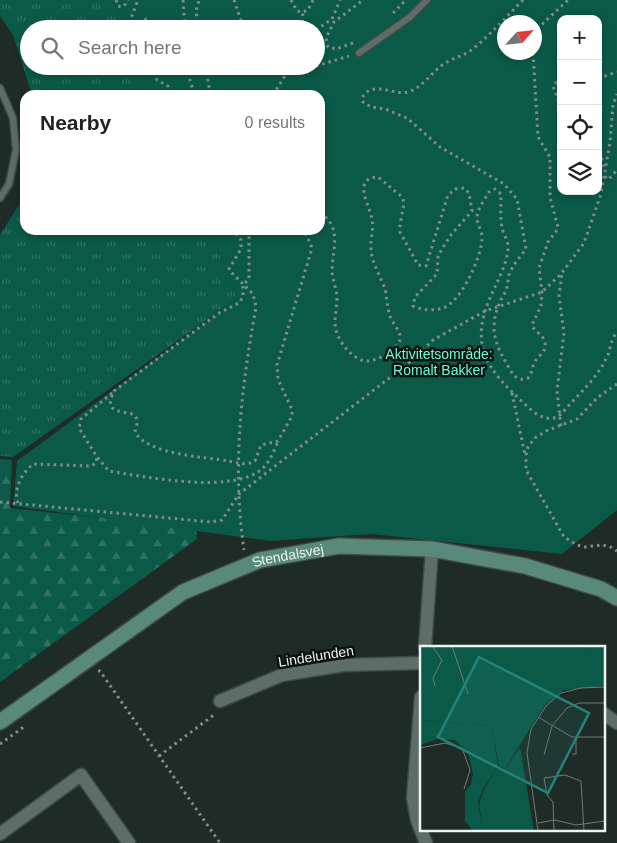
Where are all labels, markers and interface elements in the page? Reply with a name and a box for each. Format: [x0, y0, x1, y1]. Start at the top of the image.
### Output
north arrow [497, 15, 542, 60]
map controls [557, 15, 602, 195]
button: + [557, 15, 602, 60]
search box [20, 20, 325, 75]
icon: search [38, 34, 66, 62]
text: Search here [78, 37, 182, 58]
button: − [557, 60, 602, 105]
button: locate [557, 105, 602, 150]
text: Nearby [40, 111, 111, 134]
text: 0 results [245, 114, 305, 131]
button: layers [557, 150, 602, 195]
park label: Aktivitetsområde: Romalt Bakker [385, 346, 493, 378]
street label: Stendalsvej [249, 541, 325, 570]
street label: Lindelunden [277, 642, 355, 670]
inset map [420, 646, 604, 830]

